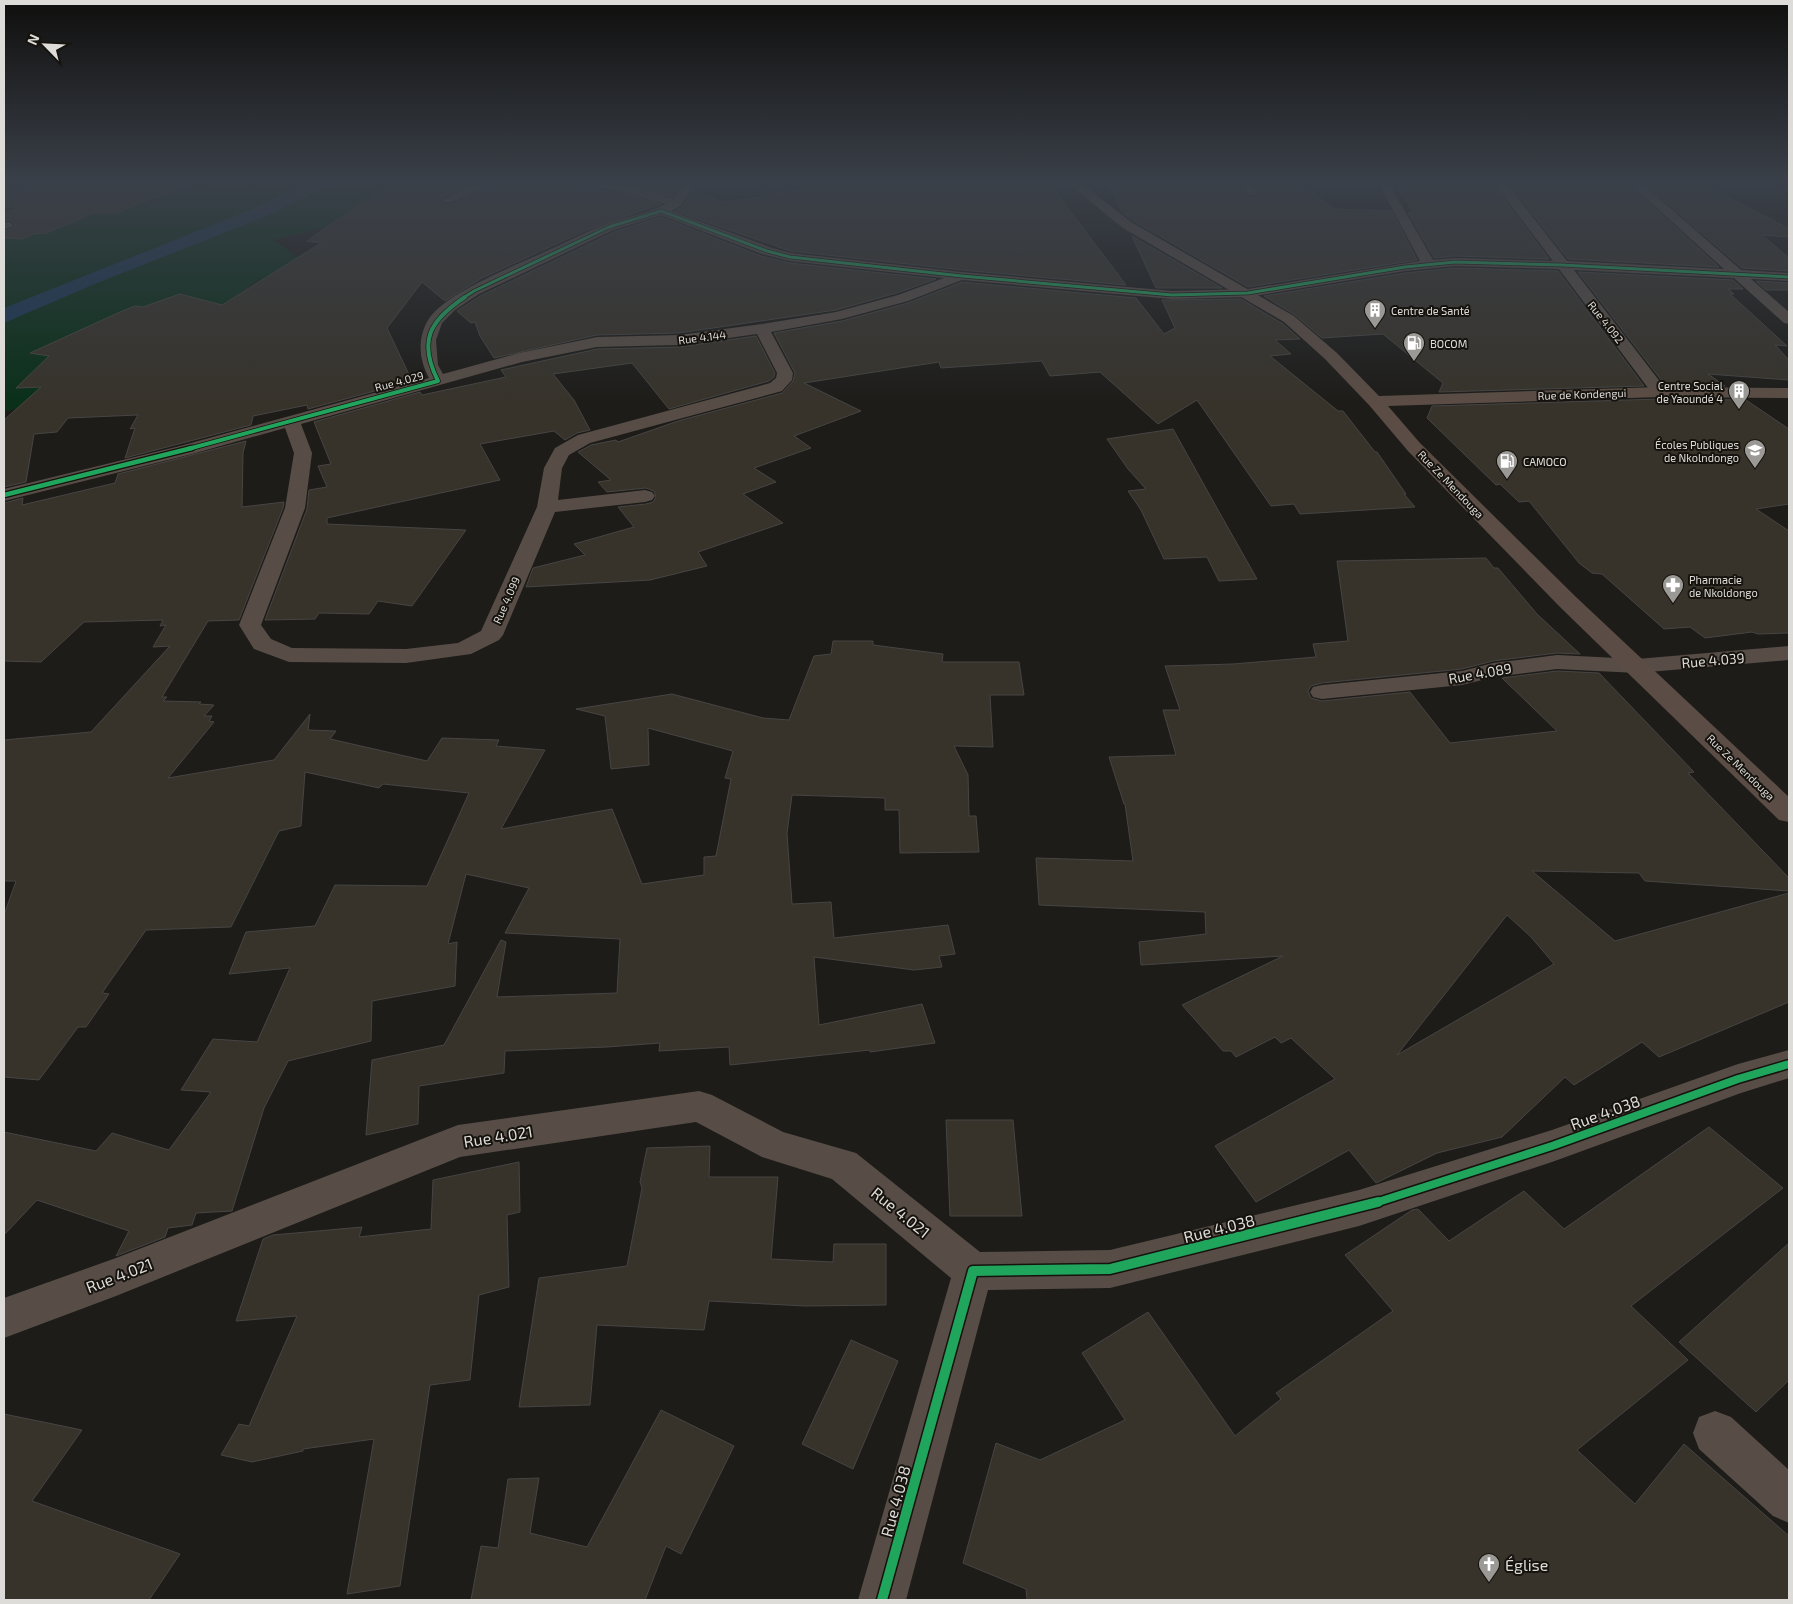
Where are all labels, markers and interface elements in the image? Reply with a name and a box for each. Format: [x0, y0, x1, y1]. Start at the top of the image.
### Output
north arrow [20, 20, 70, 70]
text: N [23, 31, 42, 48]
building icon: Centre de Santé [1363, 298, 1387, 329]
street label: Rue 4.092 [1586, 298, 1626, 346]
place label: Centre de Santé [1391, 304, 1470, 317]
street label: Rue 4.144 [677, 328, 727, 346]
fuel station icon: BOCOM [1402, 331, 1426, 362]
place label: BOCOM [1430, 337, 1467, 350]
street label: Rue 4.029 [373, 368, 425, 394]
place label: Centre Social de Yaoundé 4 [1657, 379, 1724, 405]
building icon: Centre Social de Yaoundé 4 [1727, 379, 1751, 410]
street label: Rue de Kondengui [1537, 386, 1627, 402]
place label: Écoles Publiques de Nkolndongo [1655, 438, 1739, 464]
school or university icon: Écoles Publiques de Nkolndongo [1743, 438, 1767, 469]
street label: Rue Ze Mendouga [1415, 448, 1487, 520]
fuel station icon: CAMOCO [1495, 449, 1519, 480]
place label: CAMOCO [1523, 455, 1567, 468]
pharmacy icon: Pharmacie de Nkoldongo [1661, 573, 1685, 604]
place label: Pharmacie de Nkoldongo [1689, 573, 1758, 599]
street label: Rue 4.099 [490, 575, 522, 625]
street label: Rue 4.039 [1681, 649, 1745, 671]
street label: Rue 4.089 [1447, 659, 1513, 687]
street label: Rue Ze Mendouga [1705, 731, 1777, 803]
street label: Rue 4.038 [1567, 1091, 1643, 1133]
street label: Rue 4.021 [462, 1121, 534, 1151]
street label: Rue 4.021 [868, 1183, 934, 1241]
street label: Rue 4.038 [1181, 1210, 1257, 1246]
street label: Rue 4.021 [83, 1254, 155, 1296]
street label: Rue 4.038 [876, 1463, 914, 1539]
church icon: Église [1477, 1552, 1501, 1583]
place label: Église [1505, 1555, 1548, 1574]

